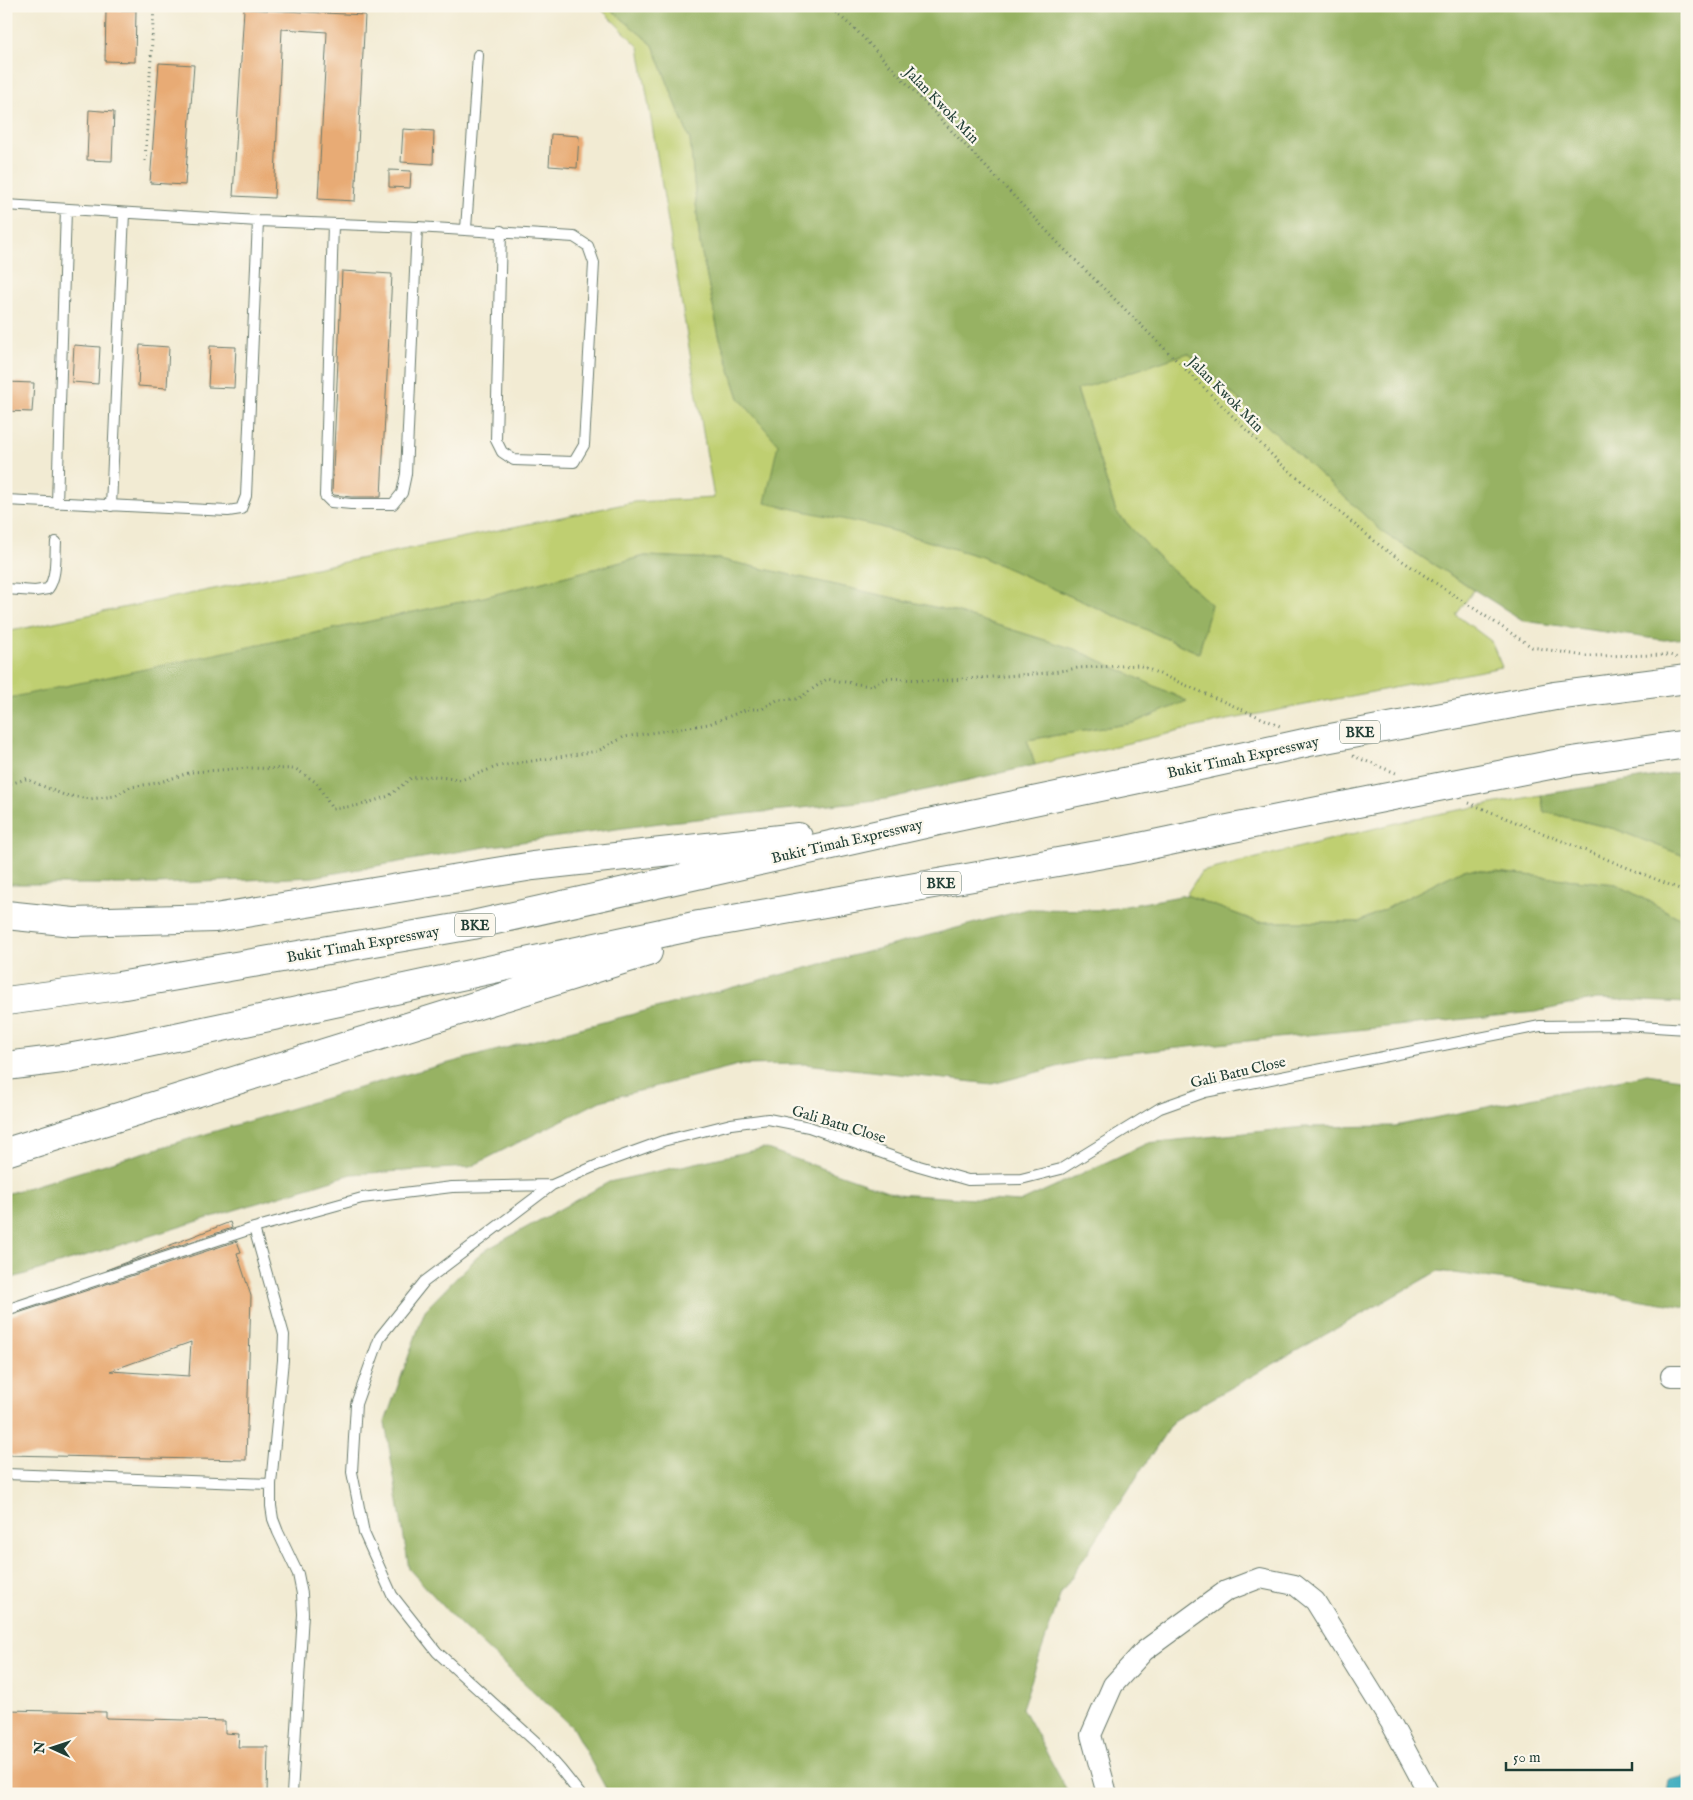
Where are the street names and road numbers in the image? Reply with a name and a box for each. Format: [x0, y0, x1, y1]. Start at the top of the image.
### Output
street label: Jalan Kwok Min [899, 61, 983, 148]
street label: Jalan Kwok Min [1182, 351, 1268, 436]
road number: BKE [1340, 720, 1380, 744]
street label: Bukit Timah Expressway [1165, 732, 1321, 783]
street label: Bukit Timah Expressway [770, 815, 925, 868]
road number: BKE [921, 871, 961, 894]
road number: BKE [455, 914, 495, 936]
street label: Bukit Timah Expressway [285, 922, 441, 967]
street label: Gali Batu Close [1189, 1052, 1288, 1093]
street label: Gali Batu Close [790, 1101, 888, 1148]

